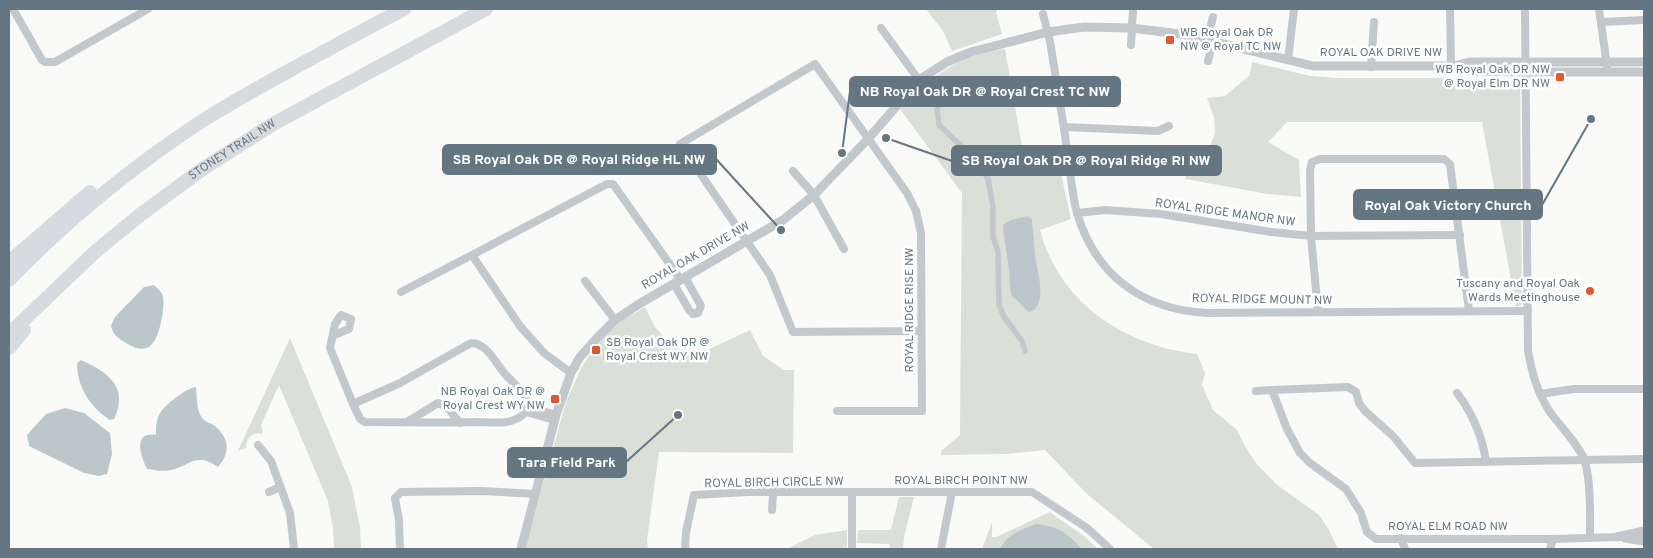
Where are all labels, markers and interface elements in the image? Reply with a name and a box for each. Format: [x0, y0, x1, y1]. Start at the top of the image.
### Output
place label: WB Royal Oak DR NW @ Royal TC NW [1180, 25, 1281, 55]
marker: WB Royal Oak DR NW @ Royal TC NW [1164, 34, 1176, 46]
street label: ROYAL OAK DRIVE NW [1320, 45, 1442, 61]
place label: WB Royal Oak DR NW @ Royal Elm DR NW [1435, 62, 1550, 92]
marker: WB Royal Oak DR NW @ Royal Elm DR NW [1554, 71, 1566, 83]
callout: NB Royal Oak DR @ Royal Crest TC NW [850, 77, 1120, 106]
text: NB Royal Oak DR @ Royal Crest TC NW [860, 84, 1110, 101]
street label: STONEY TRAIL NW [186, 116, 279, 184]
callout: SB Royal Oak DR @ Royal Ridge HL NW [443, 145, 716, 174]
callout: SB Royal Oak DR @ Royal Ridge RI NW [952, 146, 1221, 175]
text: SB Royal Oak DR @ Royal Ridge HL NW [453, 152, 705, 169]
text: SB Royal Oak DR @ Royal Ridge RI NW [962, 153, 1211, 170]
callout: Royal Oak Victory Church [1354, 190, 1542, 219]
street label: ROYAL RIDGE MANOR NW [1154, 195, 1296, 231]
text: Royal Oak Victory Church [1365, 198, 1531, 215]
street label: ROYAL OAK DRIVE NW [639, 218, 753, 294]
street label: ROYAL RIDGE RISE NW [902, 248, 918, 372]
place label: Tuscany and Royal Oak Wards Meetinghouse [1456, 276, 1580, 306]
marker: Tuscany and Royal Oak Wards Meetinghouse [1584, 285, 1596, 297]
street label: ROYAL RIDGE MOUNT NW [1192, 291, 1332, 309]
place label: SB Royal Oak DR @ Royal Crest WY NW [606, 335, 710, 365]
marker: SB Royal Oak DR @ Royal Crest WY NW [590, 344, 602, 356]
place label: NB Royal Oak DR @ Royal Crest WY NW [440, 384, 545, 414]
marker: NB Royal Oak DR @ Royal Crest WY NW [549, 393, 561, 405]
callout: Tara Field Park [508, 448, 626, 477]
text: Tara Field Park [518, 455, 616, 472]
street label: ROYAL BIRCH POINT NW [894, 473, 1028, 489]
street label: ROYAL BIRCH CIRCLE NW [704, 474, 844, 492]
street label: ROYAL ELM ROAD NW [1388, 519, 1508, 535]

